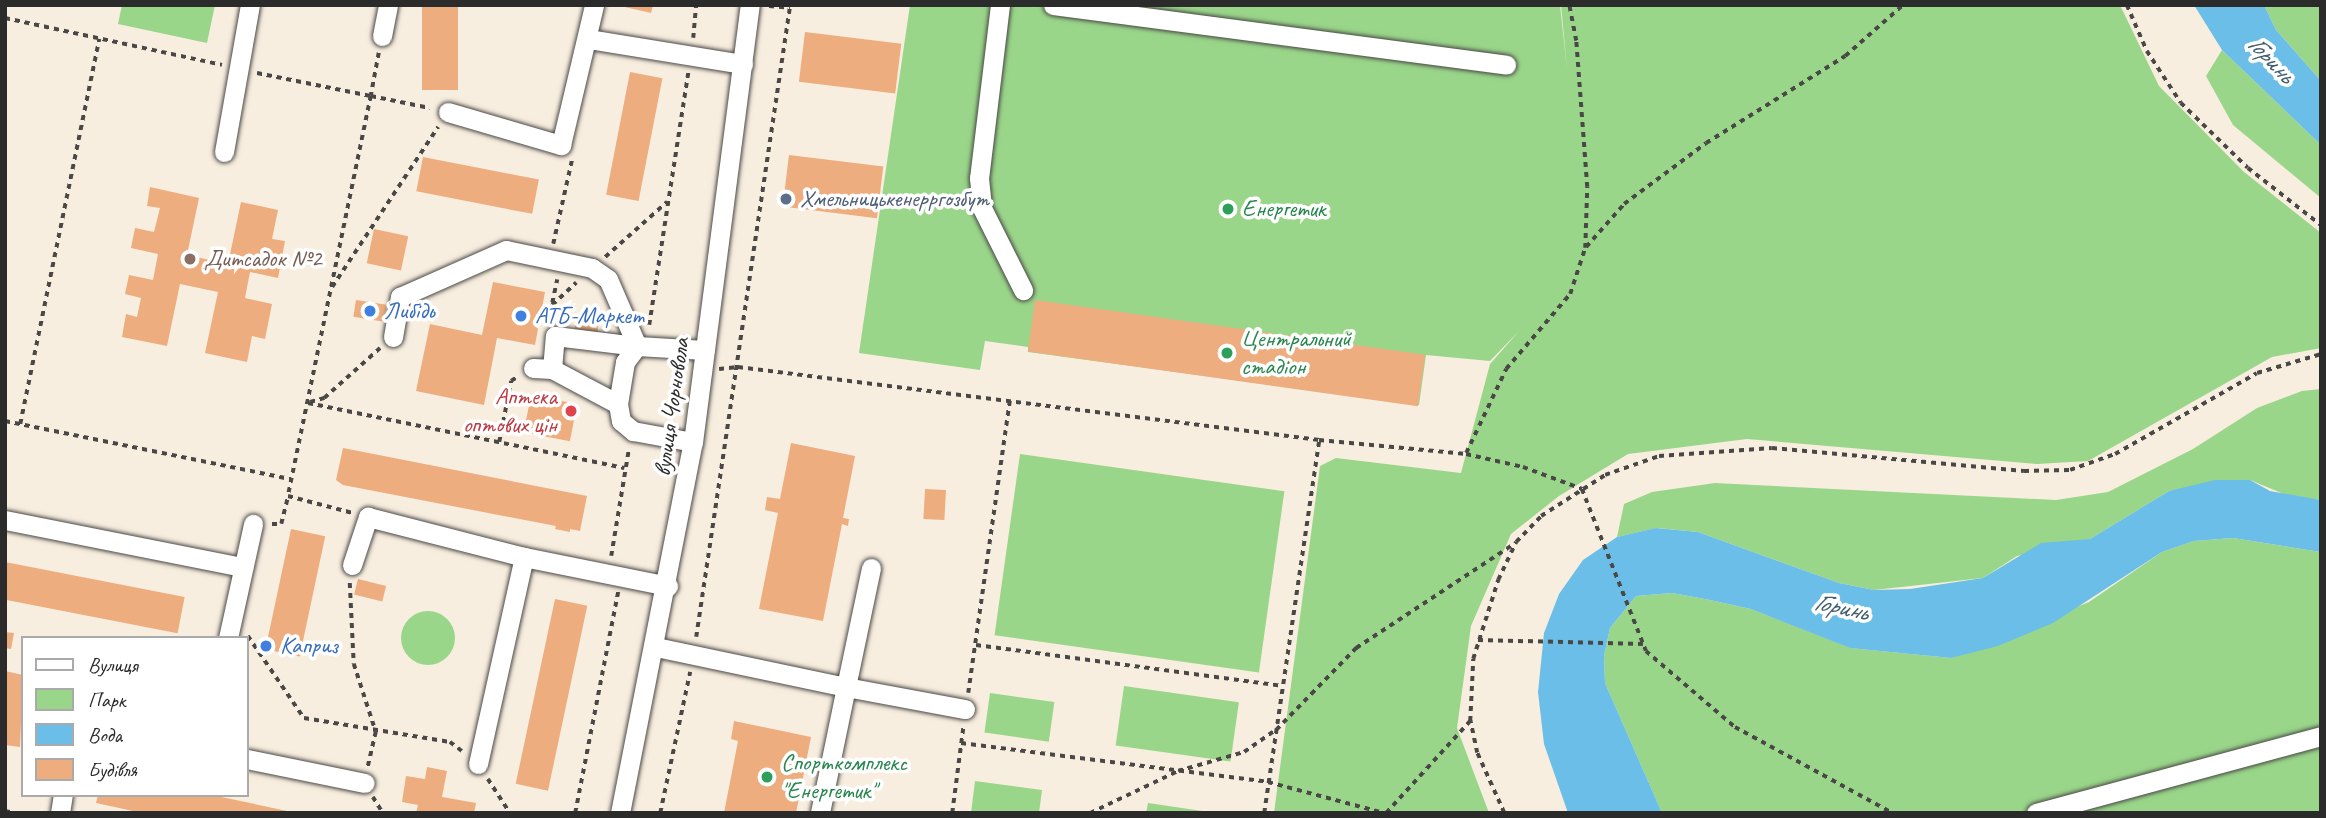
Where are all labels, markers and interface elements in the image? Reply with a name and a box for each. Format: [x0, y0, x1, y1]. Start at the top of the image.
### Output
water label: Горинь [2241, 29, 2301, 89]
place label: Хмельницькенерргозбут [800, 185, 989, 213]
marker: Хмельницькенерргозбут [778, 191, 794, 207]
place label: Енергетик [1242, 195, 1325, 223]
marker: Енергетик [1220, 201, 1236, 217]
place label: Дитсадок №2 [204, 245, 322, 273]
marker: Дитсадок №2 [182, 251, 198, 267]
place label: Либідь [384, 297, 434, 325]
place label: АТБ-Маркет [535, 302, 644, 330]
marker: Либідь [362, 303, 378, 319]
marker: АТБ-Маркет [513, 308, 529, 324]
place label: Центральний стадіон [1241, 325, 1351, 381]
street label: вулиця Чорновола [648, 336, 696, 478]
marker: Центральний стадіон [1219, 345, 1235, 361]
place label: Аптека оптових цін [462, 383, 557, 439]
marker: Аптека оптових цін [563, 403, 579, 419]
water label: Горинь [1812, 586, 1870, 628]
place label: Каприз [280, 632, 337, 660]
legend [21, 636, 248, 797]
marker: Каприз [258, 638, 274, 654]
text: Вулиця [88, 652, 138, 678]
text: Парк [88, 687, 125, 713]
text: Вода [88, 722, 122, 748]
place label: Спорткомплекс "Енергетик" [781, 749, 907, 805]
text: Будівля [88, 757, 137, 783]
marker: Спорткомплекс "Енергетик" [759, 769, 775, 785]

